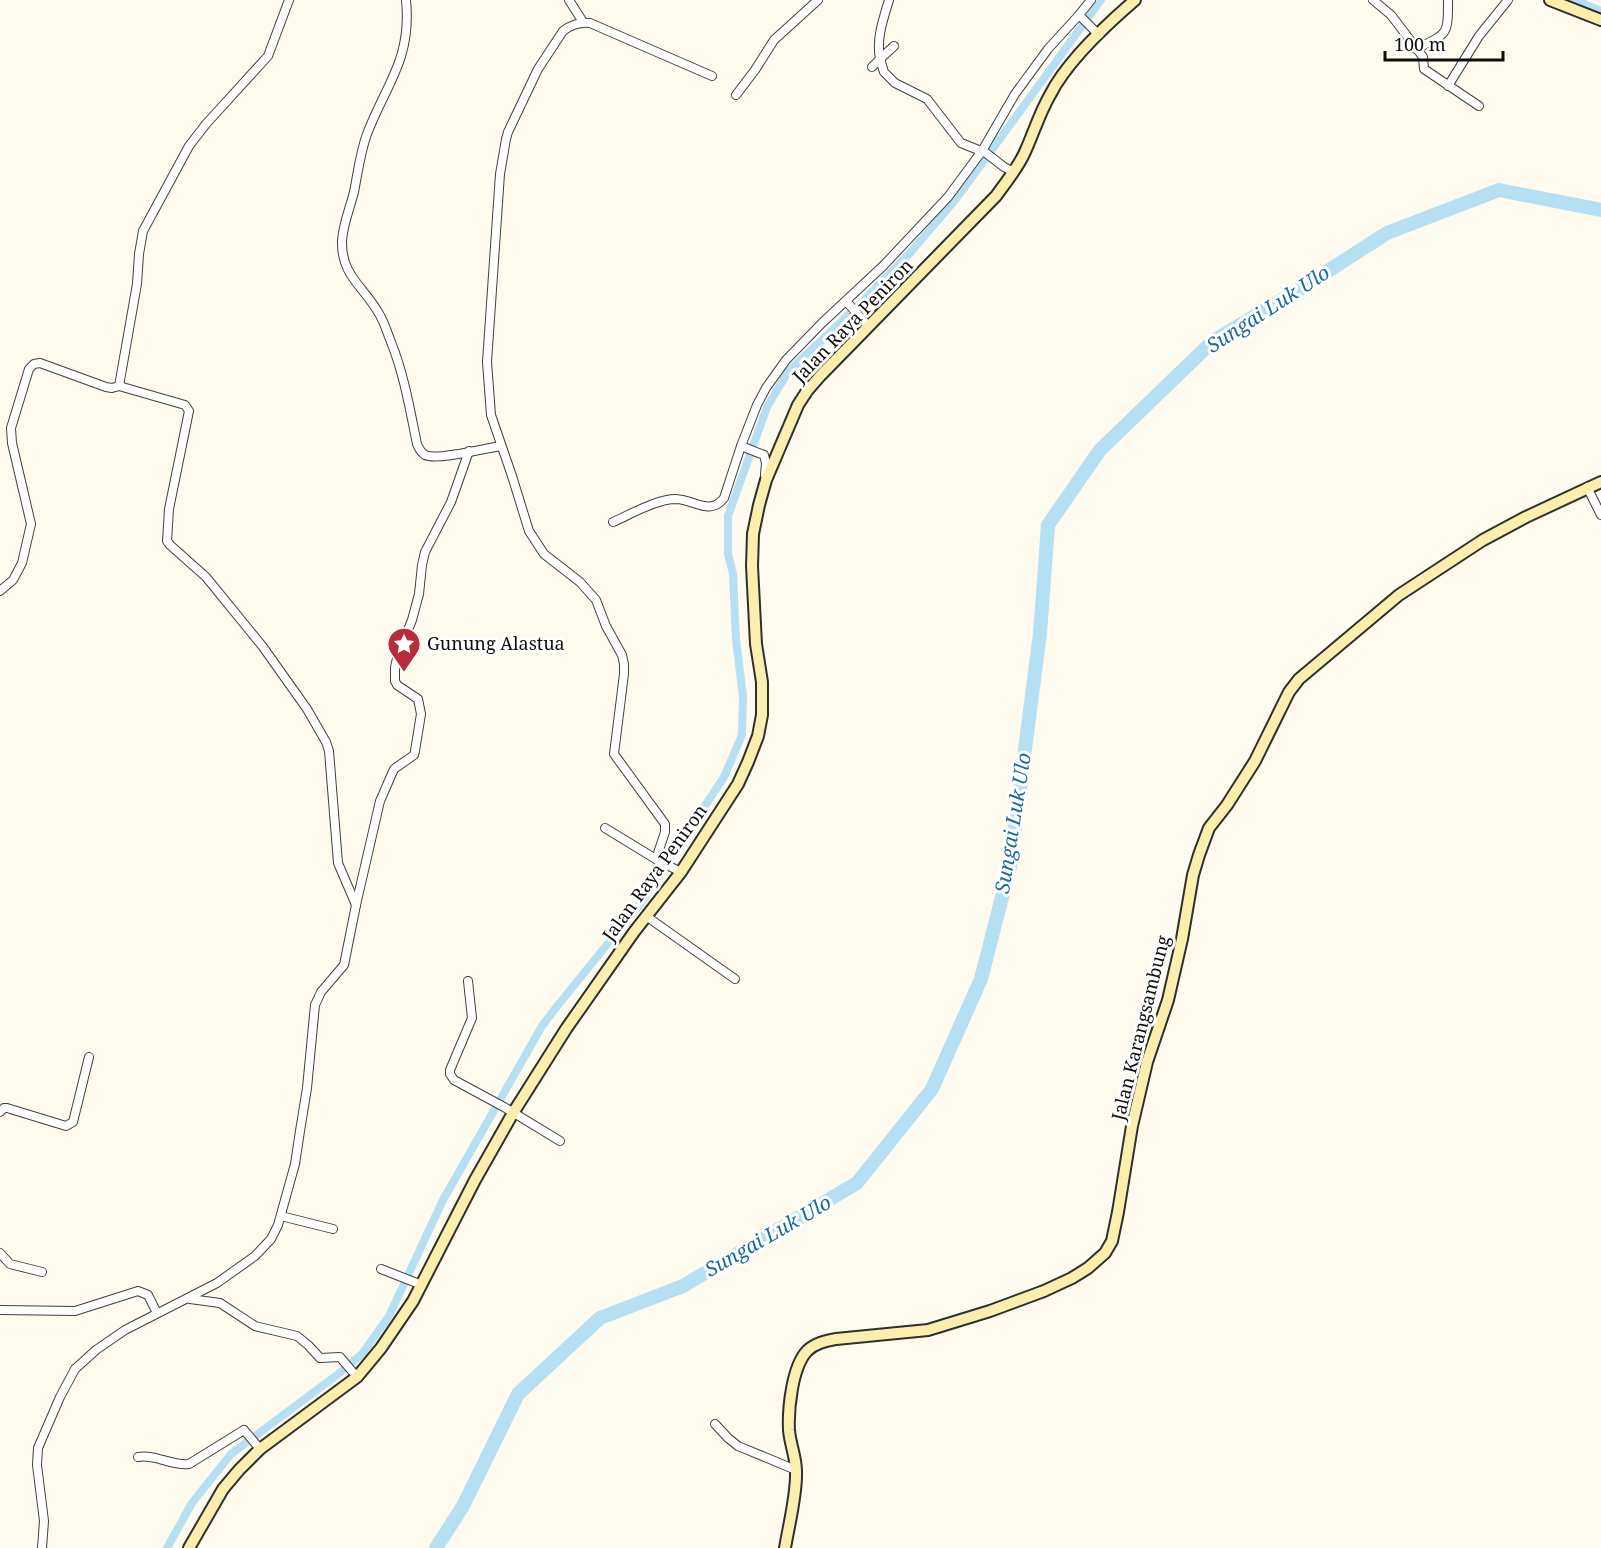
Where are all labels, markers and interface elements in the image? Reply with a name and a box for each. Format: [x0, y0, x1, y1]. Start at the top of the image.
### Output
scale bar [1385, 24, 1504, 62]
text: 100 m [1394, 32, 1446, 56]
street label: Jalan Raya Peniron [786, 253, 918, 388]
water label: Sungai Luk Ulo [1201, 259, 1335, 359]
place icon: Gunung Alastua [386, 626, 422, 673]
place label: Gunung Alastua [427, 631, 565, 655]
water label: Sungai Luk Ulo [988, 751, 1037, 895]
street label: Jalan Raya Peniron [596, 799, 712, 946]
street label: Jalan Karangsambung [1105, 932, 1175, 1124]
water label: Sungai Luk Ulo [700, 1188, 836, 1283]

